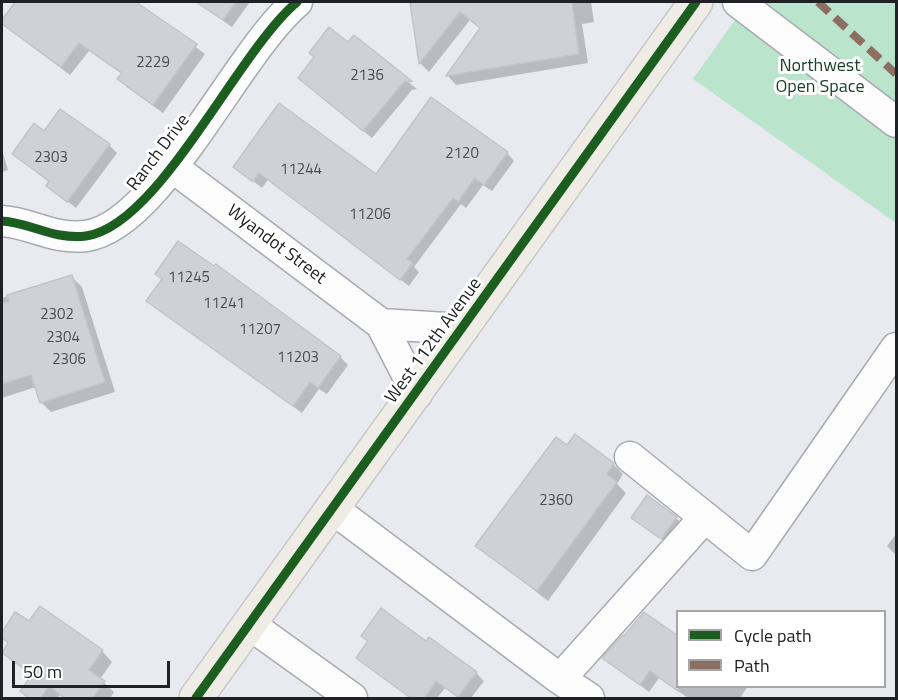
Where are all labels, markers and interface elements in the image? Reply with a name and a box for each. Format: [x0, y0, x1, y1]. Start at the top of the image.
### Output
house number: 2229 [136, 54, 170, 72]
park label: Northwest Open Space [775, 56, 865, 98]
house number: 2136 [350, 67, 384, 85]
street label: Ranch Drive [123, 110, 195, 196]
house number: 2120 [445, 145, 479, 163]
house number: 2303 [34, 149, 68, 167]
house number: 11244 [280, 161, 322, 179]
street label: Wyandot Street [222, 201, 330, 289]
house number: 11206 [349, 206, 391, 224]
house number: 11245 [168, 269, 210, 287]
street label: West 112th Avenue [381, 274, 487, 408]
house number: 11241 [203, 295, 245, 313]
house number: 2302 [40, 306, 74, 324]
house number: 11207 [239, 321, 281, 339]
house number: 2304 [46, 329, 80, 347]
house number: 11203 [277, 349, 319, 367]
house number: 2306 [52, 351, 86, 369]
house number: 2360 [539, 492, 573, 510]
legend [676, 610, 886, 688]
text: Cycle path [734, 622, 812, 649]
scale bar [15, 649, 172, 687]
text: Path [734, 652, 770, 679]
text: 50 m [23, 658, 62, 685]

